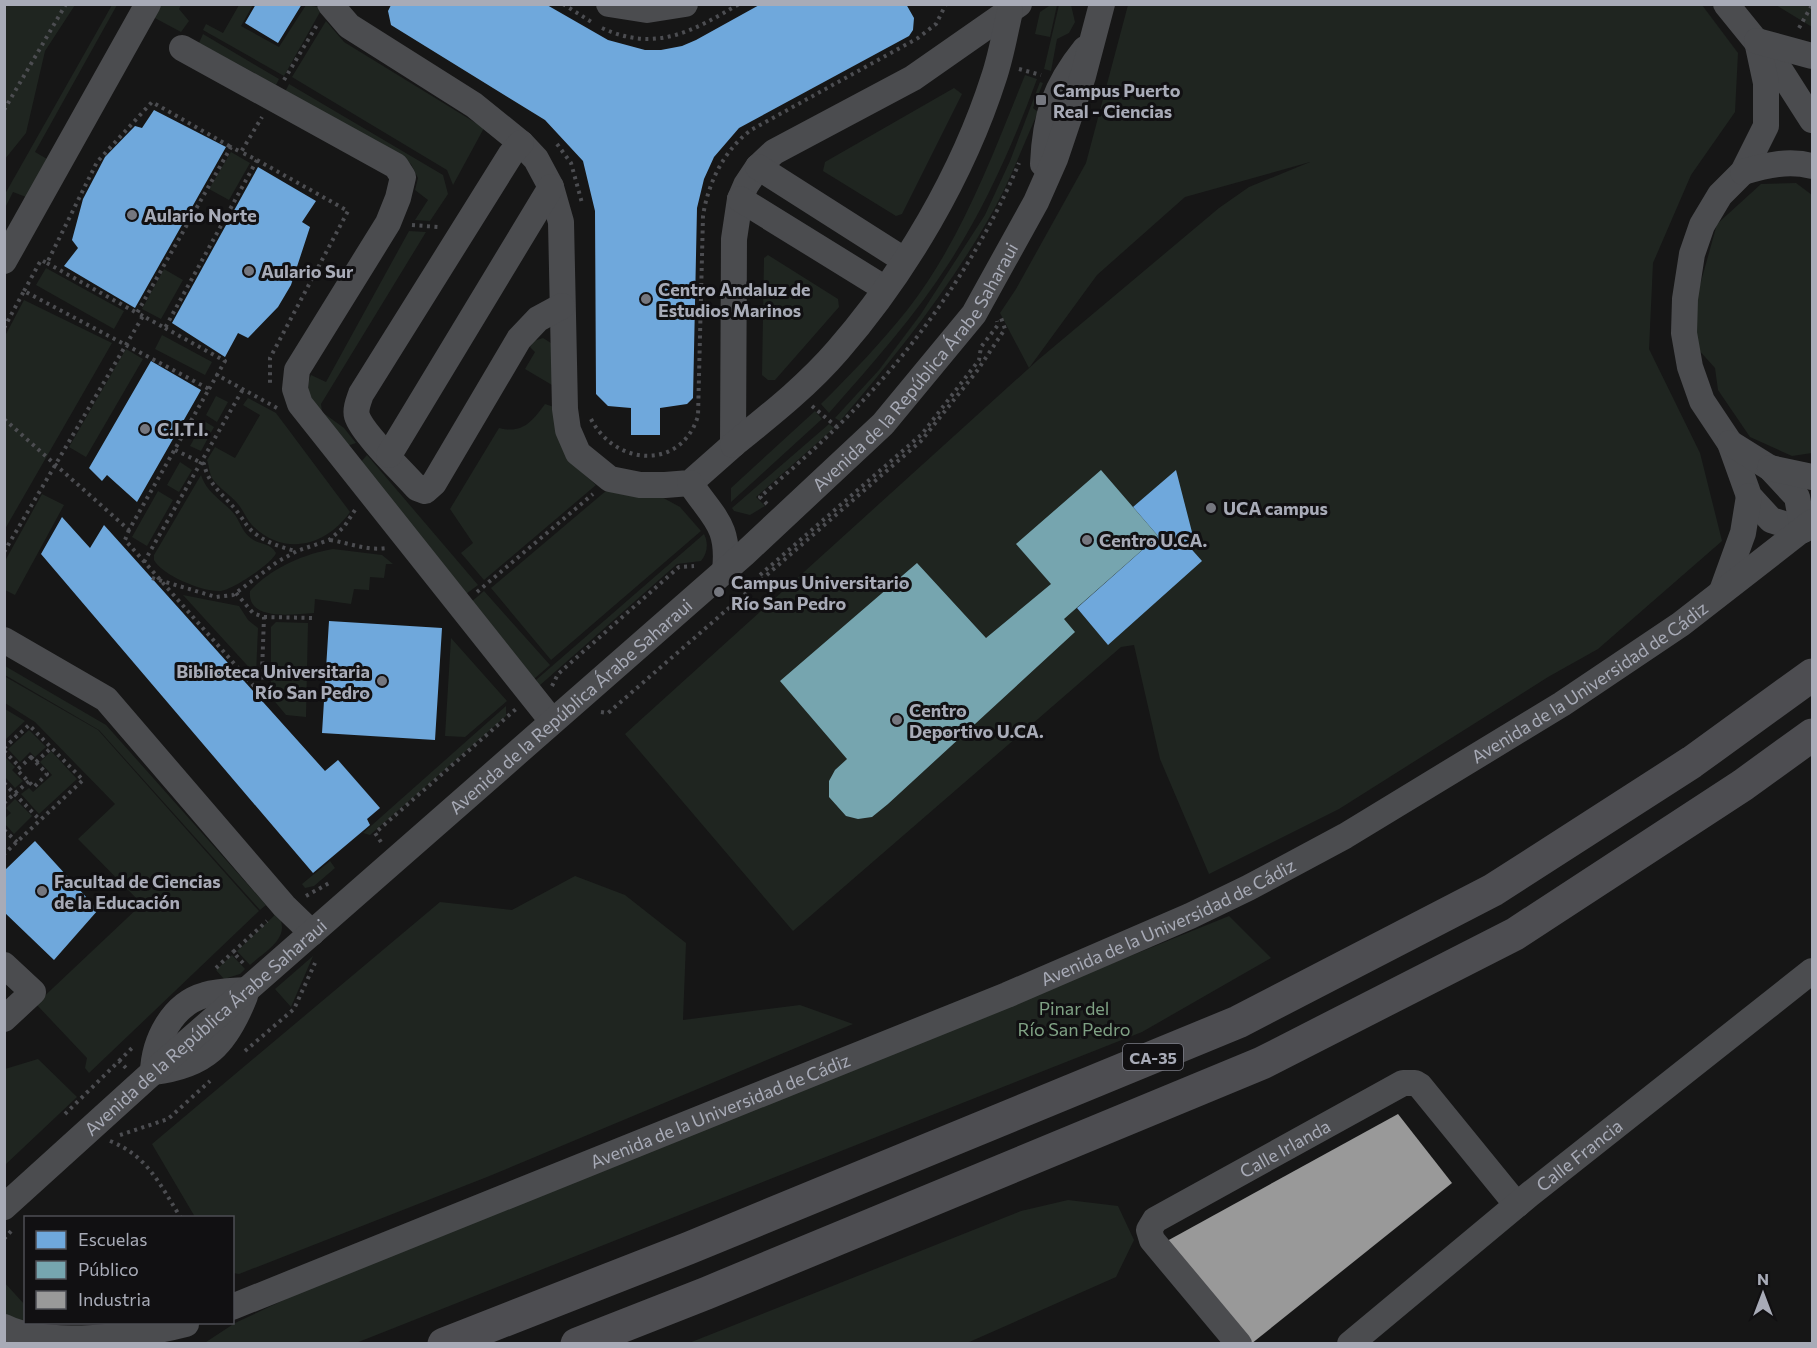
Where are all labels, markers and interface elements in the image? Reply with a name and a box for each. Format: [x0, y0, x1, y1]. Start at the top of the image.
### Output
place label: Campus Puerto Real - Ciencias [1053, 79, 1181, 122]
marker: Campus Puerto Real - Ciencias [1034, 93, 1048, 107]
place label: Aulario Norte [144, 204, 257, 226]
marker: Aulario Norte [125, 208, 139, 222]
street label: Avenida de la República Árabe Saharaui [807, 239, 1022, 496]
place label: Aulario Sur [261, 260, 354, 282]
marker: Aulario Sur [242, 264, 256, 278]
place label: Centro Andaluz de Estudios Marinos [658, 278, 810, 321]
marker: Centro Andaluz de Estudios Marinos [639, 292, 653, 306]
place label: C.I.T.I. [157, 418, 209, 440]
marker: C.I.T.I. [138, 422, 152, 436]
place label: UCA campus [1223, 497, 1328, 519]
marker: UCA campus [1204, 501, 1218, 515]
place label: Centro U.CA. [1099, 529, 1207, 551]
marker: Centro U.CA. [1080, 533, 1094, 547]
place label: Campus Universitario Río San Pedro [731, 571, 910, 614]
marker: Campus Universitario Río San Pedro [712, 585, 726, 599]
street label: Avenida de la República Árabe Saharaui [444, 594, 696, 819]
street label: Avenida de la Universidad de Cádiz [1467, 597, 1712, 768]
place label: Biblioteca Universitaria Río San Pedro [176, 660, 370, 703]
marker: Biblioteca Universitaria Río San Pedro [375, 674, 389, 688]
place label: Centro Deportivo U.CA. [909, 699, 1044, 742]
marker: Centro Deportivo U.CA. [890, 713, 904, 727]
street label: Avenida de la Universidad de Cádiz [1037, 854, 1299, 990]
place label: Facultad de Ciencias de la Educación [54, 870, 221, 913]
marker: Facultad de Ciencias de la Educación [35, 884, 49, 898]
street label: Avenida de la República Árabe Saharaui [80, 914, 331, 1140]
park label: Pinar del Río San Pedro [1017, 997, 1131, 1040]
road number: CA-35 [1123, 1044, 1183, 1070]
street label: Avenida de la Universidad de Cádiz [587, 1048, 853, 1173]
street label: Calle Irlanda [1236, 1114, 1334, 1182]
street label: Calle Francia [1532, 1114, 1627, 1196]
legend [24, 1216, 234, 1324]
text: Escuelas [78, 1228, 147, 1250]
text: Público [78, 1258, 139, 1280]
north arrow [1733, 1264, 1793, 1324]
text: N [1757, 1269, 1769, 1288]
text: Industria [78, 1288, 151, 1310]

